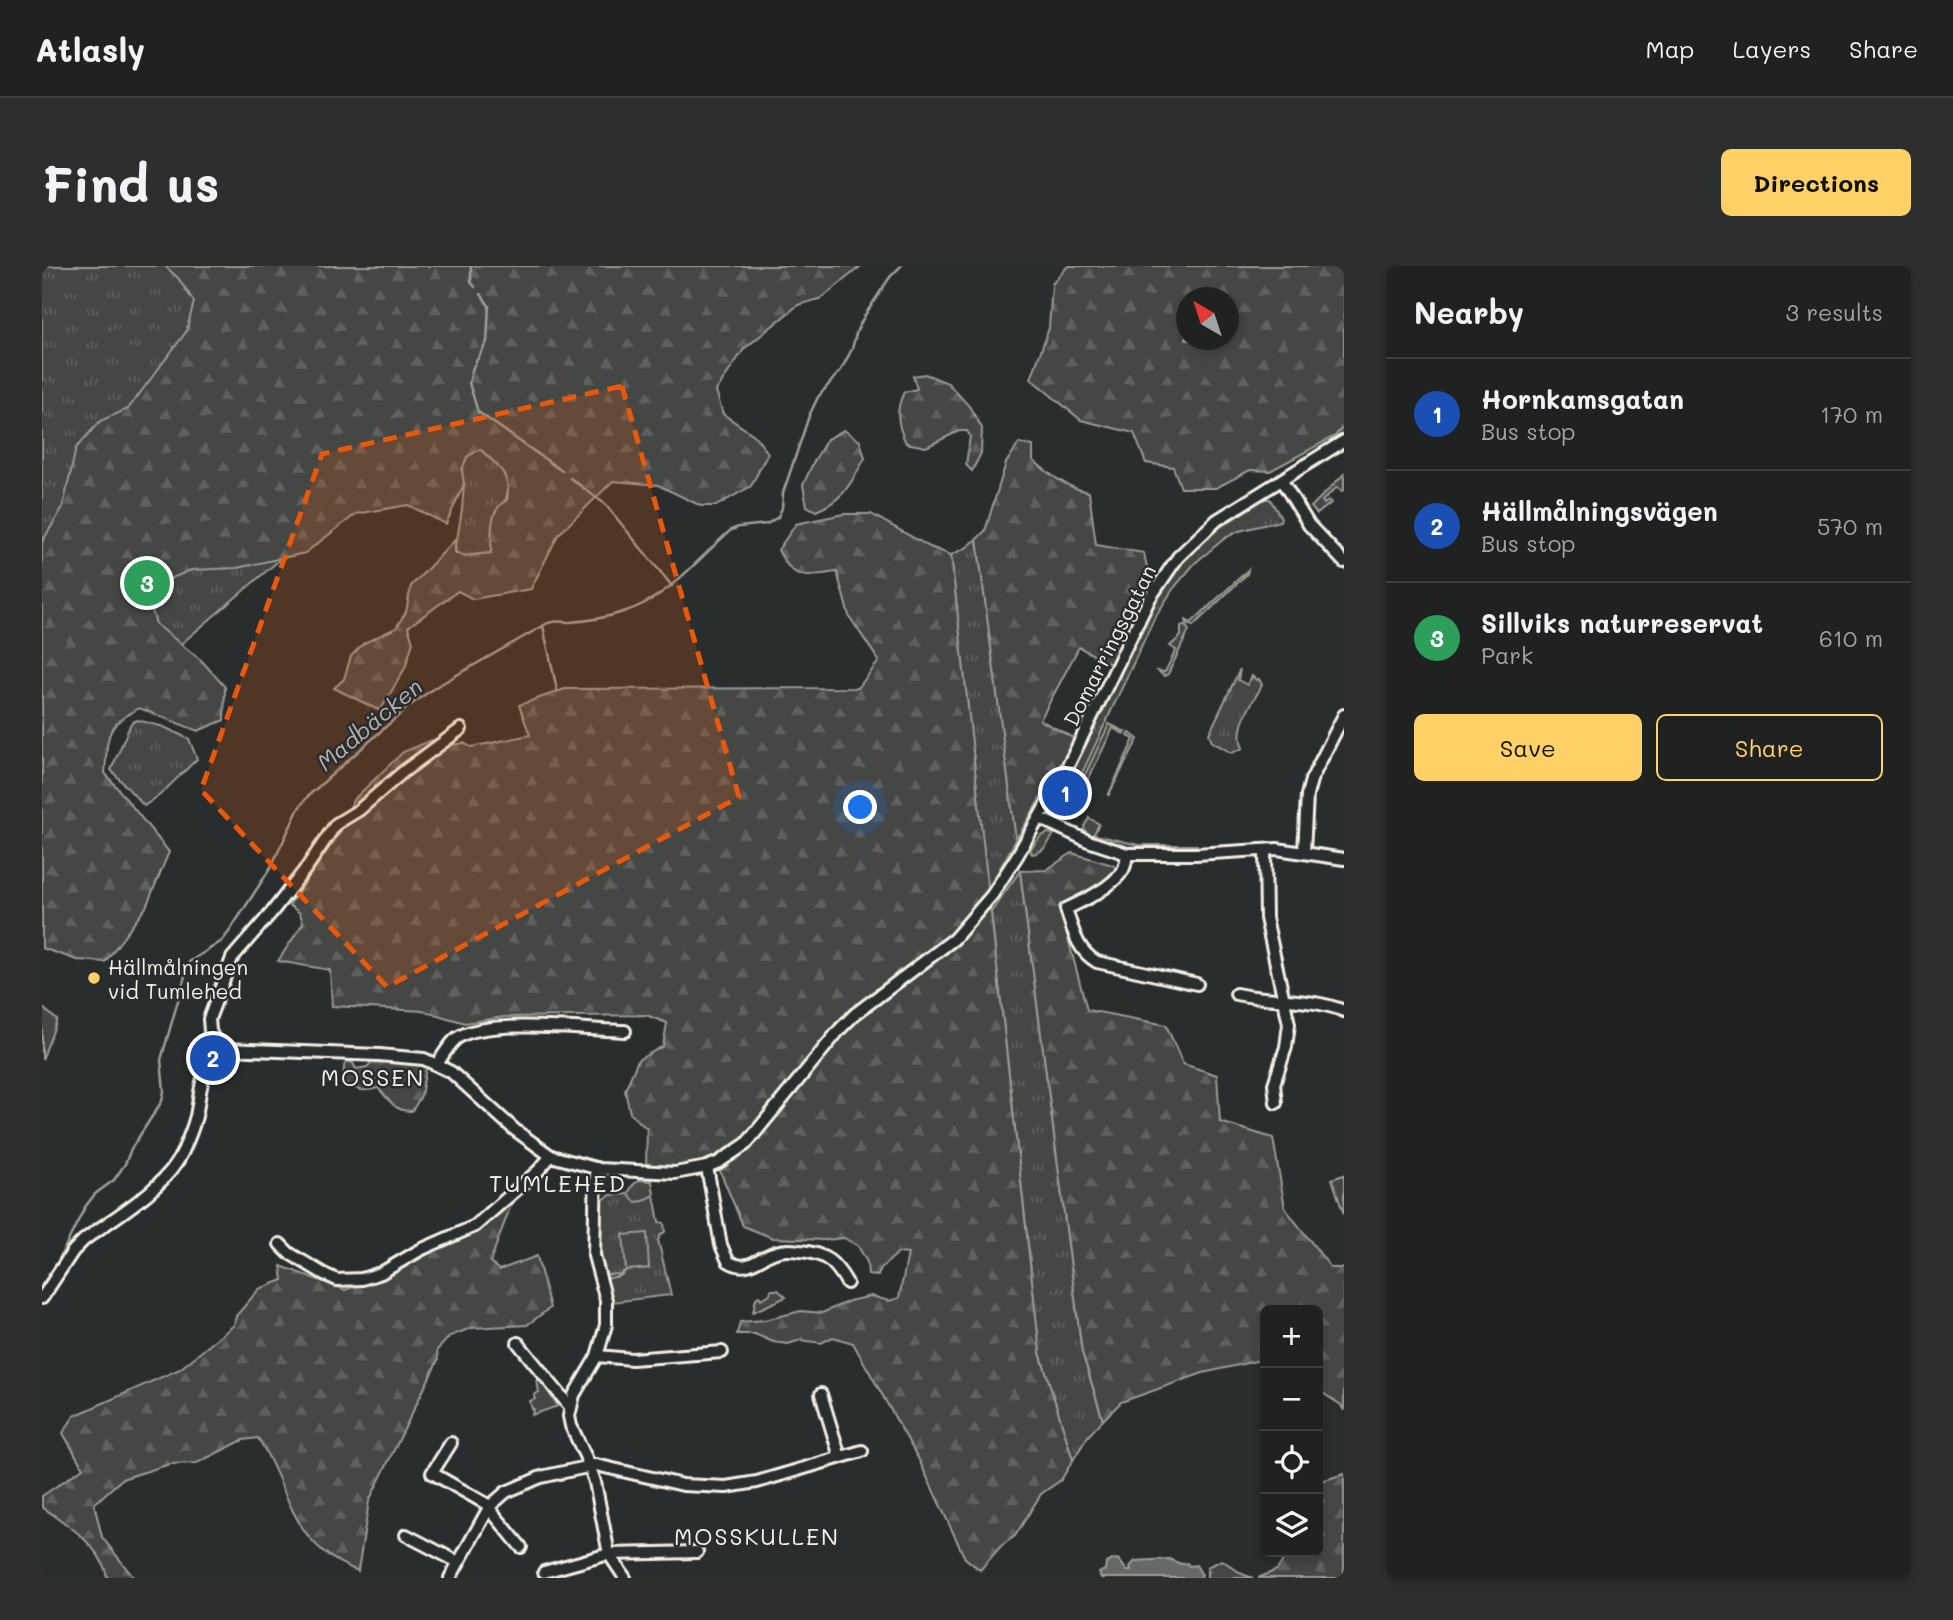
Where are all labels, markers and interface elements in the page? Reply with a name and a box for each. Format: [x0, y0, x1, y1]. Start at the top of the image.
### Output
text: Atlasly [35, 27, 145, 70]
text: Map [1646, 33, 1694, 64]
text: Layers [1732, 33, 1811, 64]
text: Share [1849, 33, 1918, 64]
button: Directions [1721, 149, 1911, 216]
text: Find us [42, 151, 220, 214]
north arrow [1176, 287, 1239, 350]
text: Nearby [1414, 292, 1524, 332]
text: 3 results [1786, 297, 1883, 327]
text: Hornkamsgatan [1481, 382, 1684, 416]
text: 1 [1432, 399, 1442, 429]
text: 170 m [1820, 399, 1883, 429]
text: Bus stop [1481, 416, 1576, 446]
text: Hällmålningsvägen [1481, 494, 1718, 528]
text: 2 [1431, 511, 1443, 541]
text: 570 m [1817, 511, 1883, 541]
text: Bus stop [1481, 528, 1576, 558]
pin: 3 [124, 557, 170, 609]
street label: Domarringsgatan [1057, 560, 1161, 730]
text: Sillviks naturreservat [1481, 606, 1763, 640]
text: 3 [1430, 623, 1444, 653]
text: 610 m [1819, 623, 1883, 653]
text: Park [1481, 640, 1533, 670]
water label: Madbäcken [310, 671, 428, 777]
button: Save [1414, 714, 1642, 781]
button: Share [1656, 714, 1883, 781]
pin: 1 [1042, 767, 1088, 819]
your location [843, 790, 877, 824]
place label: Hällmålningen vid Tumlehed [108, 953, 248, 1004]
marker: Hällmålningen vid Tumlehed [86, 970, 102, 986]
pin: 2 [190, 1032, 236, 1084]
district label: MOSSEN [321, 1062, 425, 1092]
district label: TUMLEHED [489, 1167, 627, 1198]
map controls [1260, 1305, 1323, 1557]
button: + [1260, 1305, 1323, 1368]
button: − [1260, 1368, 1323, 1431]
button: locate [1260, 1431, 1323, 1494]
button: layers [1260, 1494, 1323, 1557]
district label: MOSSKULLEN [674, 1521, 840, 1551]

